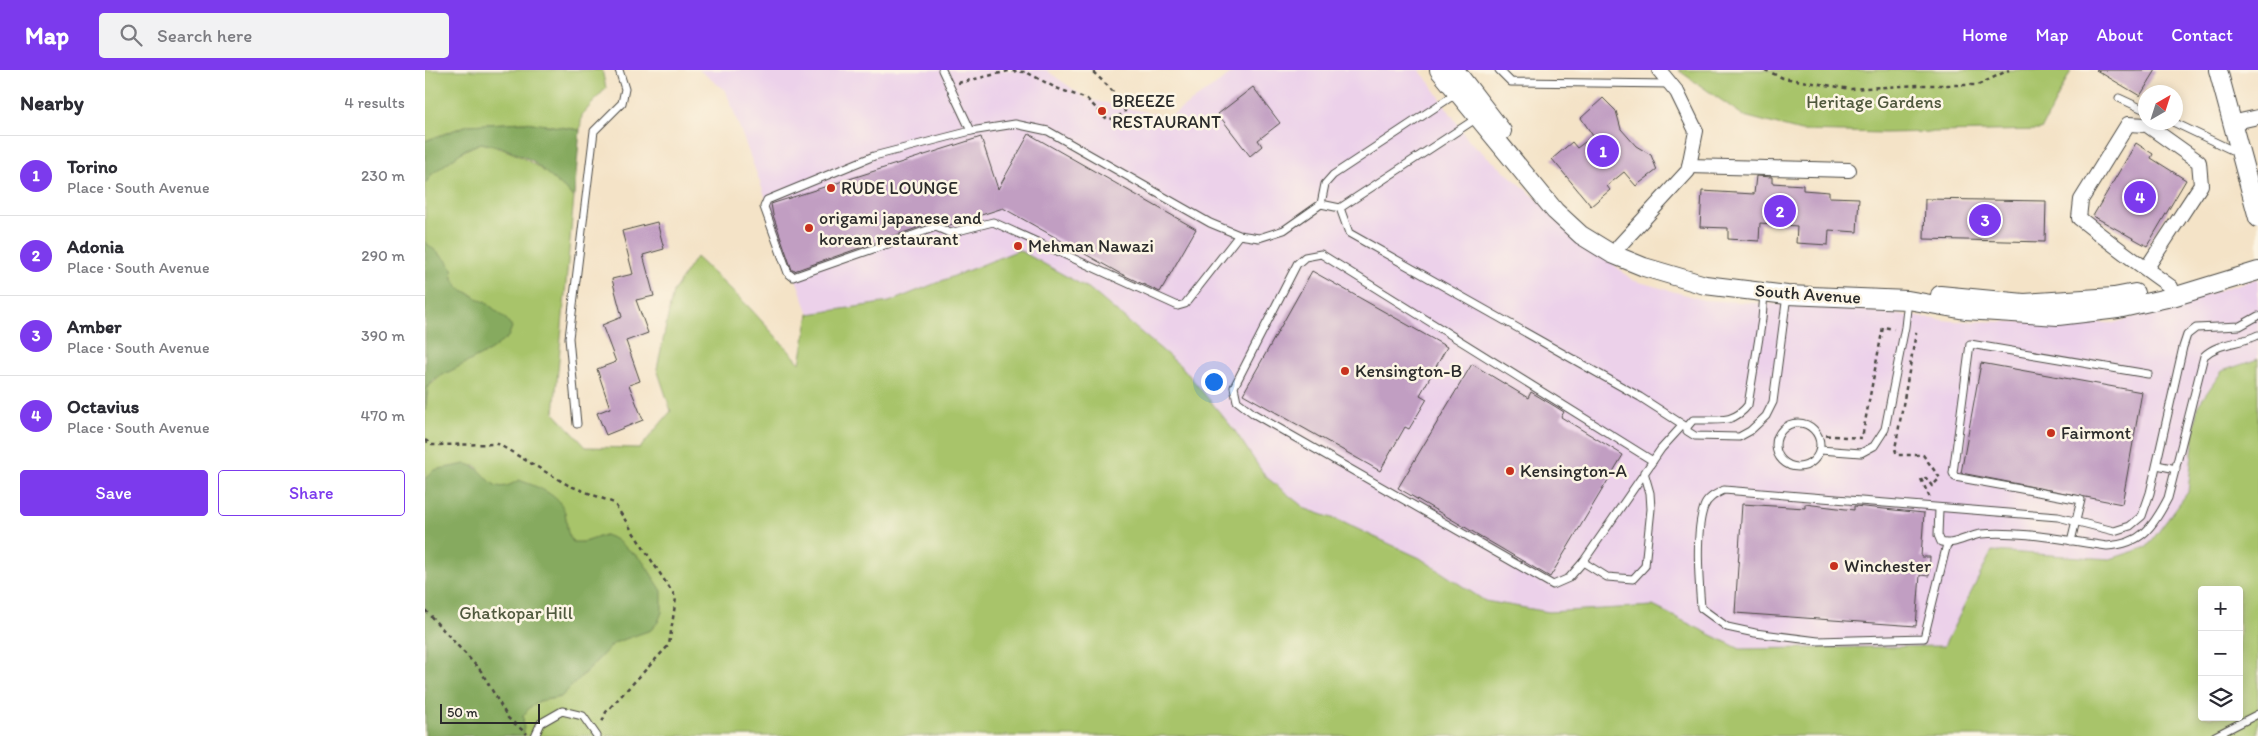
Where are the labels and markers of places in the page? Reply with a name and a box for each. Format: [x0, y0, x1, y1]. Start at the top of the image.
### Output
place label: BREEZE RESTAURANT [1112, 90, 1221, 133]
marker: BREEZE RESTAURANT [1096, 105, 1108, 117]
pin: 1 [1587, 132, 1619, 170]
place label: RUDE LOUNGE [841, 177, 958, 199]
pin: 4 [2124, 178, 2156, 216]
marker: RUDE LOUNGE [825, 182, 837, 194]
pin: 2 [1764, 192, 1796, 230]
pin: 3 [1969, 201, 2001, 239]
place label: origami japanese and korean restaurant [819, 207, 982, 250]
marker: origami japanese and korean restaurant [803, 222, 815, 234]
place label: Mehman Nawazi [1028, 235, 1154, 257]
marker: Mehman Nawazi [1012, 240, 1024, 252]
place label: Kensington-B [1355, 360, 1462, 382]
marker: Kensington-B [1339, 365, 1351, 377]
place label: Fairmont [2061, 422, 2132, 444]
marker: Fairmont [2045, 427, 2057, 439]
place label: Kensington-A [1520, 460, 1628, 482]
marker: Kensington-A [1504, 465, 1516, 477]
place label: Winchester [1844, 555, 1932, 577]
marker: Winchester [1828, 560, 1840, 572]

